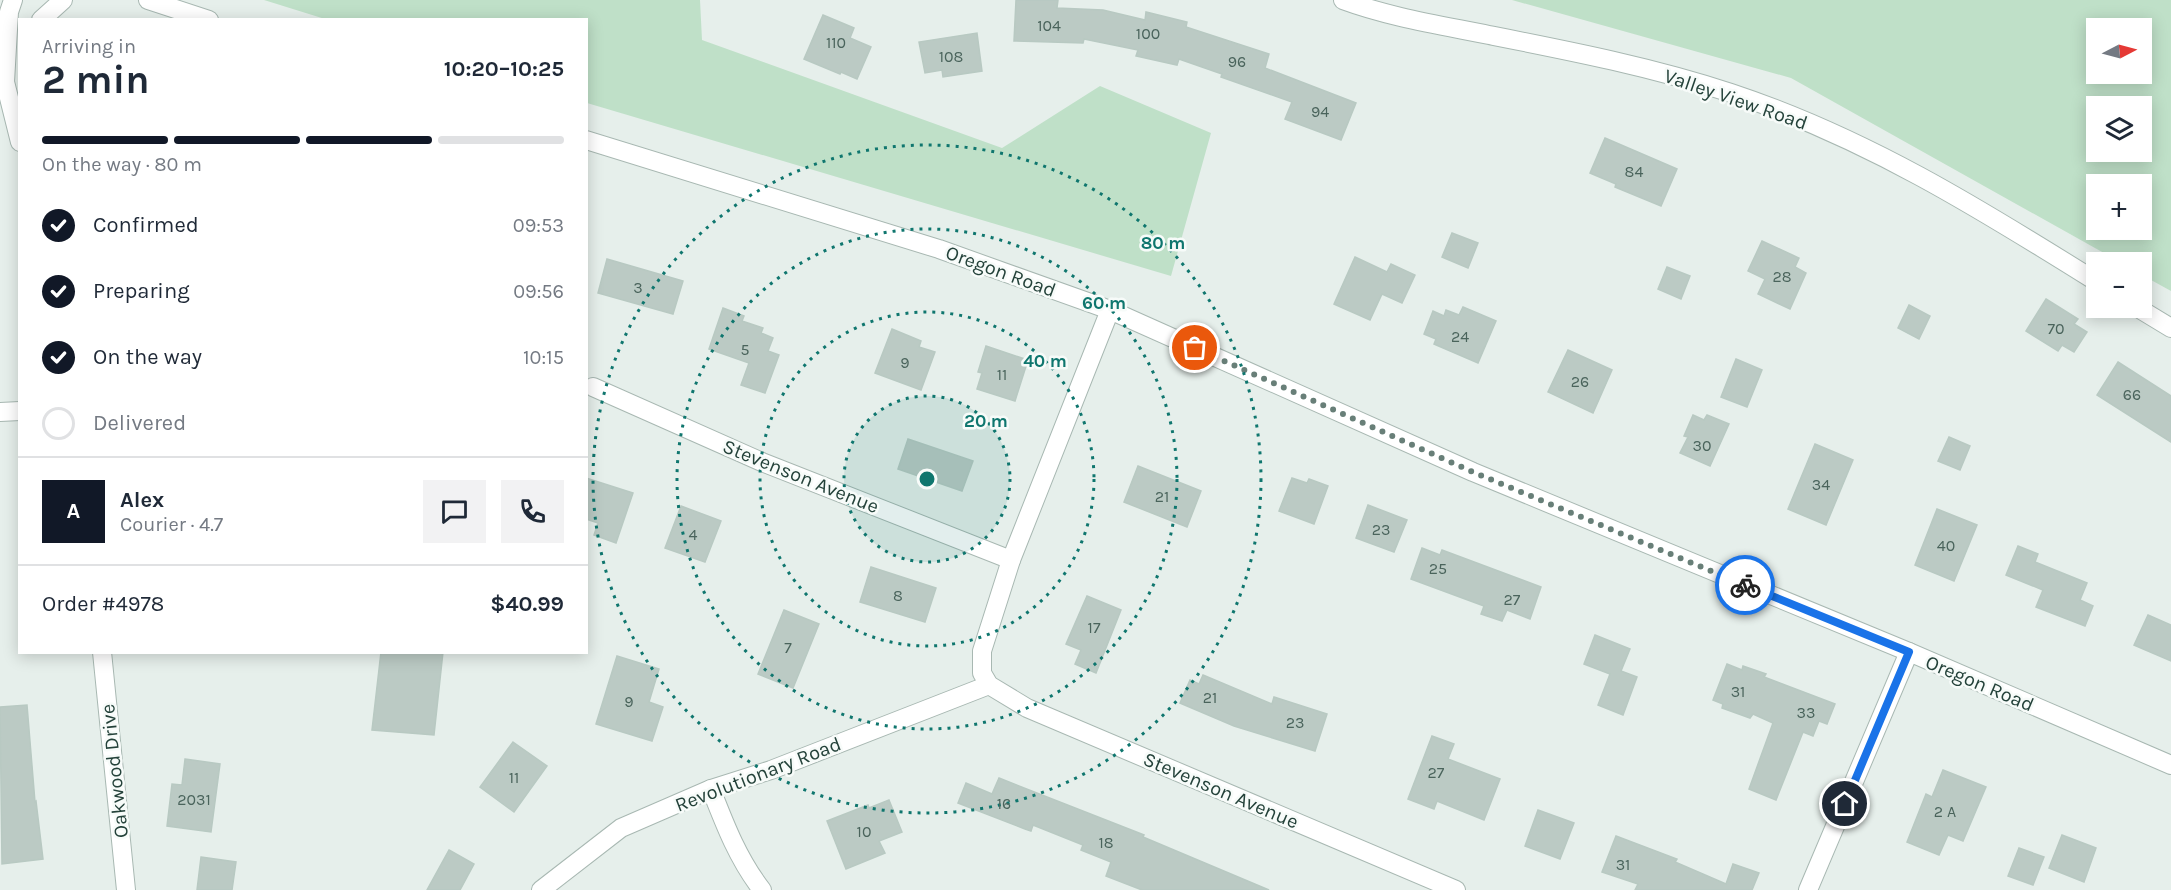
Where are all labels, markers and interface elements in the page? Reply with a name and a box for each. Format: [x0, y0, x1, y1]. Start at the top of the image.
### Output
house number: 104 [1037, 16, 1061, 35]
north arrow [2086, 18, 2152, 84]
map controls [2086, 18, 2152, 318]
house number: 100 [1136, 24, 1160, 43]
house number: 110 [826, 33, 846, 52]
text: Arriving in [42, 35, 136, 58]
house number: 108 [939, 47, 963, 66]
house number: 96 [1228, 52, 1246, 71]
text: 10:20–10:25 [444, 56, 564, 82]
text: 2 min [42, 57, 150, 103]
street label: Valley View Road [1661, 64, 1810, 135]
button: layers [2086, 96, 2152, 162]
house number: 94 [1311, 102, 1329, 121]
text: On the way · 80 m [42, 153, 202, 176]
house number: 84 [1625, 162, 1643, 181]
button: + [2086, 174, 2152, 240]
icon: check [42, 209, 75, 242]
text: Confirmed [93, 212, 199, 238]
text: 09:53 [513, 214, 564, 237]
text: 80 m [1141, 232, 1185, 254]
street label: Oregon Road [943, 241, 1059, 302]
button: − [2086, 252, 2152, 318]
house number: 28 [1772, 267, 1792, 286]
icon: check [42, 275, 75, 308]
text: Preparing [93, 278, 190, 304]
house number: 3 [633, 278, 643, 297]
text: 09:56 [513, 280, 564, 303]
text: 60 m [1082, 292, 1126, 314]
house number: 70 [2047, 319, 2065, 338]
pin [1169, 322, 1220, 373]
house number: 24 [1451, 327, 1469, 346]
icon: bag [1178, 331, 1211, 364]
house number: 5 [740, 340, 750, 359]
icon: check [42, 341, 75, 374]
text: On the way [93, 344, 202, 370]
text: 10:15 [523, 346, 564, 369]
text: 40 m [1023, 350, 1067, 372]
house number: 9 [900, 353, 910, 372]
house number: 11 [997, 365, 1007, 384]
house number: 26 [1571, 372, 1589, 391]
house number: 66 [2123, 385, 2141, 404]
text: Delivered [93, 410, 186, 436]
text: 20 m [964, 410, 1008, 432]
street label: Stevenson Avenue [719, 435, 882, 518]
house number: 30 [1693, 436, 1711, 455]
centre of rings [917, 469, 937, 489]
house number: 34 [1812, 475, 1830, 494]
button: chat [423, 480, 486, 543]
button: phone [501, 480, 564, 543]
text: Alex [120, 487, 164, 513]
house number: 21 [1155, 487, 1169, 506]
text: A [67, 498, 80, 524]
text: Courier · 4.7 [120, 513, 223, 536]
house number: 23 [1372, 520, 1390, 539]
house number: 4 [689, 525, 698, 544]
house number: 40 [1937, 536, 1955, 555]
courier [1715, 555, 1775, 615]
house number: 25 [1429, 559, 1447, 578]
icon: bike [1729, 569, 1762, 602]
house number: 8 [893, 586, 903, 605]
house number: 27 [1504, 590, 1521, 609]
text: Order #4978 [42, 591, 164, 617]
text: $40.99 [490, 591, 564, 617]
house number: 17 [1088, 618, 1101, 637]
house number: 7 [784, 638, 792, 657]
street label: Oregon Road [1922, 650, 2037, 717]
house number: 31 [1731, 682, 1745, 701]
house number: 21 [1203, 688, 1217, 707]
house number: 9 [624, 692, 634, 711]
street label: Oakwood Drive [96, 703, 133, 839]
house number: 33 [1797, 703, 1815, 722]
house number: 23 [1286, 713, 1304, 732]
street label: Revolutionary Road [672, 732, 844, 817]
street label: Stevenson Avenue [1140, 747, 1302, 834]
house number: 27 [1428, 763, 1445, 782]
house number: 11 [509, 768, 519, 787]
pin [1819, 778, 1870, 829]
icon: home [1828, 787, 1861, 820]
house number: 2031 [177, 790, 211, 809]
house number: 16 [997, 794, 1011, 813]
house number: 2 A [1934, 802, 1956, 821]
house number: 10 [857, 822, 871, 841]
house number: 18 [1098, 833, 1114, 852]
house number: 31 [1616, 855, 1630, 874]

